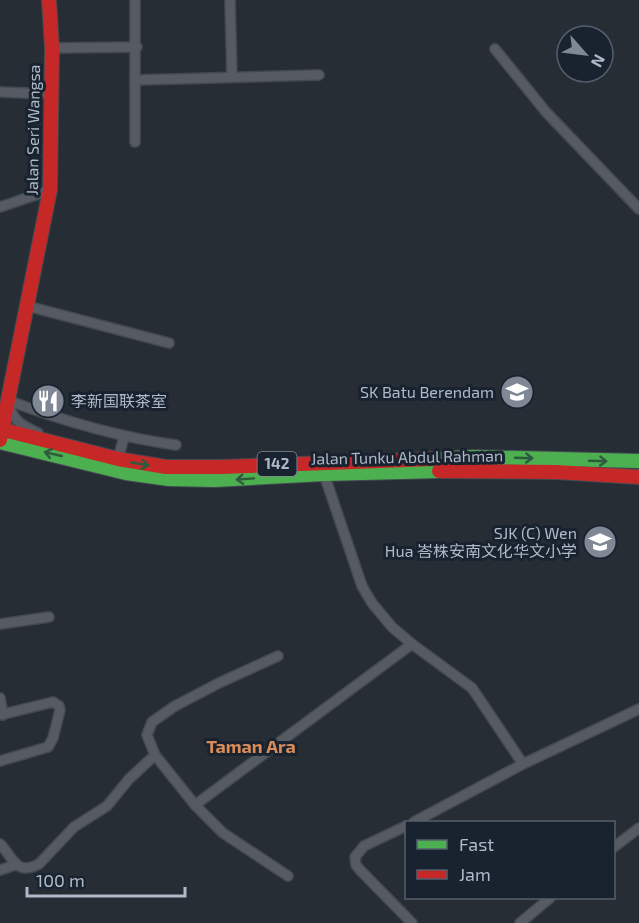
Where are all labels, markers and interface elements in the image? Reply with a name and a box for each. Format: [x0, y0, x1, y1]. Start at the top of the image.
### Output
north arrow [555, 24, 615, 84]
text: N [588, 52, 610, 71]
street label: Jalan Seri Wangsa [22, 64, 43, 196]
school or university icon: SK Batu Berendam [499, 374, 535, 410]
place label: SK Batu Berendam [360, 382, 494, 401]
restaurant icon: 李新国联茶室 [30, 383, 66, 419]
place label: 李新国联茶室 [71, 391, 167, 410]
street label: Jalan Tunku Abdul Rahman [311, 445, 503, 468]
one-way arrow [43, 448, 62, 460]
road number: 142 [258, 452, 296, 476]
one-way arrow [513, 452, 533, 464]
one-way arrow [588, 455, 608, 467]
one-way arrow [130, 459, 150, 470]
one-way arrow [235, 473, 255, 484]
place label: SJK (C) Wen Hua 峇株安南文化华文小学 [385, 523, 577, 560]
school or university icon: SJK (C) Wen Hua 峇株安南文化华文小学 [582, 524, 618, 560]
district label: Taman Ara [206, 735, 296, 757]
legend [405, 821, 615, 899]
text: Fast [459, 833, 494, 855]
scale bar [27, 860, 184, 898]
text: Jam [459, 863, 491, 885]
text: 100 m [36, 869, 85, 891]

